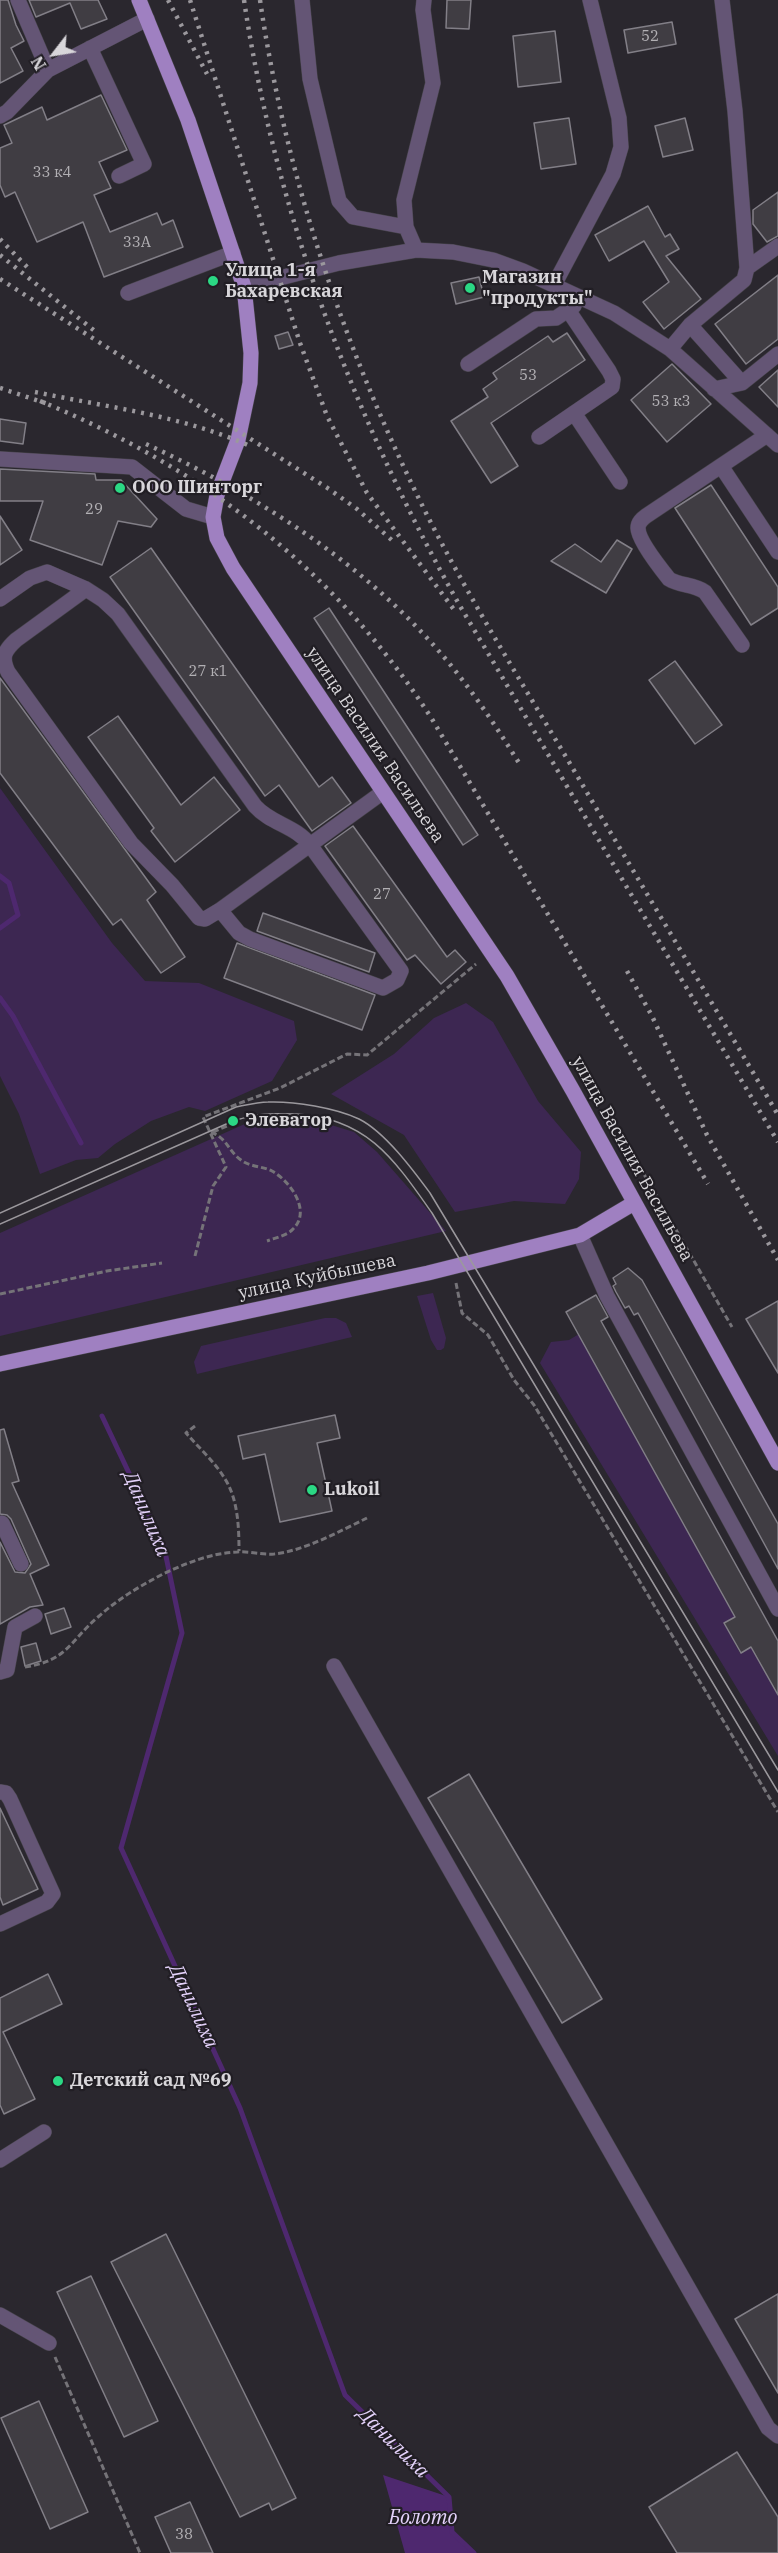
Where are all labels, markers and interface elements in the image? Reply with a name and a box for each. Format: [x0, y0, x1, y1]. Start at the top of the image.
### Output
north arrow [24, 24, 84, 84]
house number: 52 [641, 28, 659, 46]
text: N [27, 53, 50, 74]
house number: 33 к4 [32, 164, 72, 182]
house number: 33А [123, 234, 151, 252]
place label: Улица 1-я Бахаревская [225, 260, 342, 302]
place label: Магазин "продукты" [482, 267, 593, 310]
marker: Улица 1-я Бахаревская [206, 274, 220, 288]
marker: Магазин "продукты" [463, 281, 477, 295]
house number: 53 [519, 367, 537, 385]
house number: 53 к3 [651, 393, 691, 411]
place label: ООО Шинторг [132, 477, 262, 499]
marker: ООО Шинторг [113, 481, 127, 495]
house number: 29 [85, 501, 103, 519]
street label: улица Василия Васильева [301, 643, 449, 847]
house number: 27 к1 [188, 663, 228, 681]
house number: 27 [373, 886, 391, 904]
street label: улица Василия Васильева [566, 1053, 698, 1265]
place label: Элеватор [245, 1110, 332, 1132]
marker: Элеватор [226, 1114, 240, 1128]
street label: улица Куйбышева [236, 1250, 398, 1304]
water label: Данилиха [117, 1467, 175, 1561]
place label: Lukoil [324, 1479, 380, 1501]
marker: Lukoil [305, 1483, 319, 1497]
water label: Данилиха [163, 1960, 223, 2052]
place label: Детский сад №69 [70, 2070, 232, 2092]
marker: Детский сад №69 [51, 2074, 65, 2088]
water label: Данилиха [352, 2402, 434, 2484]
water label: Болото [389, 2506, 457, 2530]
house number: 38 [175, 2526, 193, 2544]

